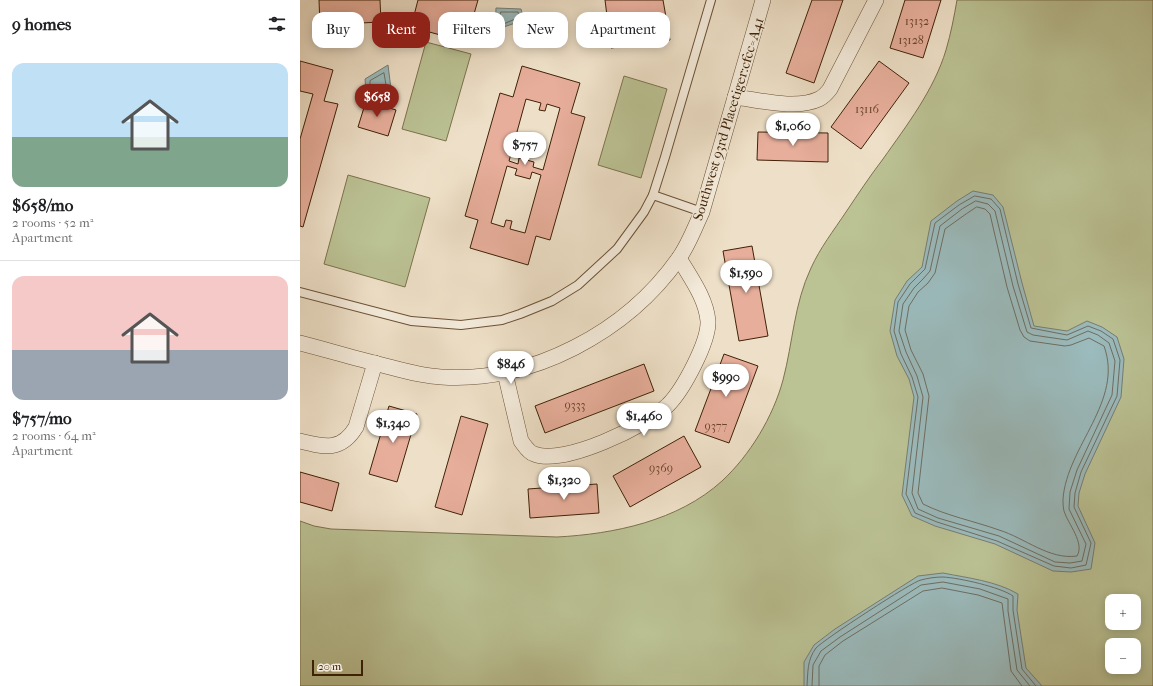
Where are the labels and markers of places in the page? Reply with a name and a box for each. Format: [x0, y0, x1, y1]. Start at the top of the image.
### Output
pin: $658 [353, 84, 401, 118]
pin: $1,060 [760, 113, 826, 147]
pin: $757 [501, 132, 549, 166]
pin: $1,590 [713, 260, 779, 294]
pin: $846 [487, 351, 535, 385]
pin: $990 [702, 364, 750, 398]
pin: $1,460 [611, 403, 677, 437]
pin: $1,340 [360, 410, 426, 444]
pin: $1,320 [531, 467, 597, 501]

